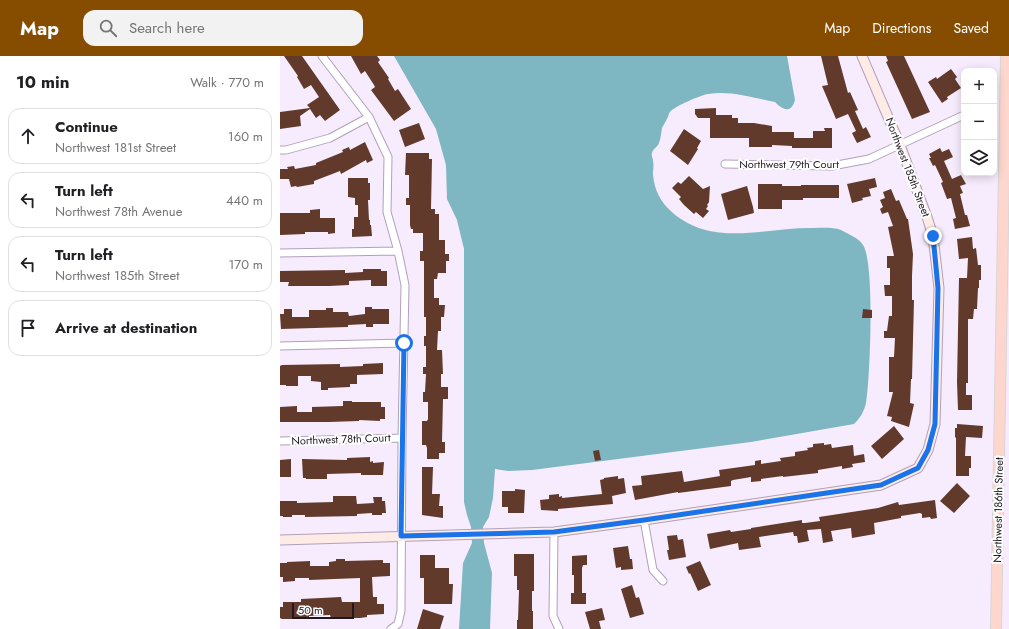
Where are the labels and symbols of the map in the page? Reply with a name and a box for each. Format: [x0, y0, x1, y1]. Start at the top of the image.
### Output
street label: Northwest 185th Street [882, 115, 934, 219]
street label: Northwest 79th Court [739, 156, 839, 172]
route end [924, 227, 942, 245]
route start [395, 334, 413, 352]
street label: Northwest 78th Court [291, 429, 391, 449]
street label: Northwest 186th Street [989, 457, 1007, 563]
scale bar [292, 601, 354, 620]

